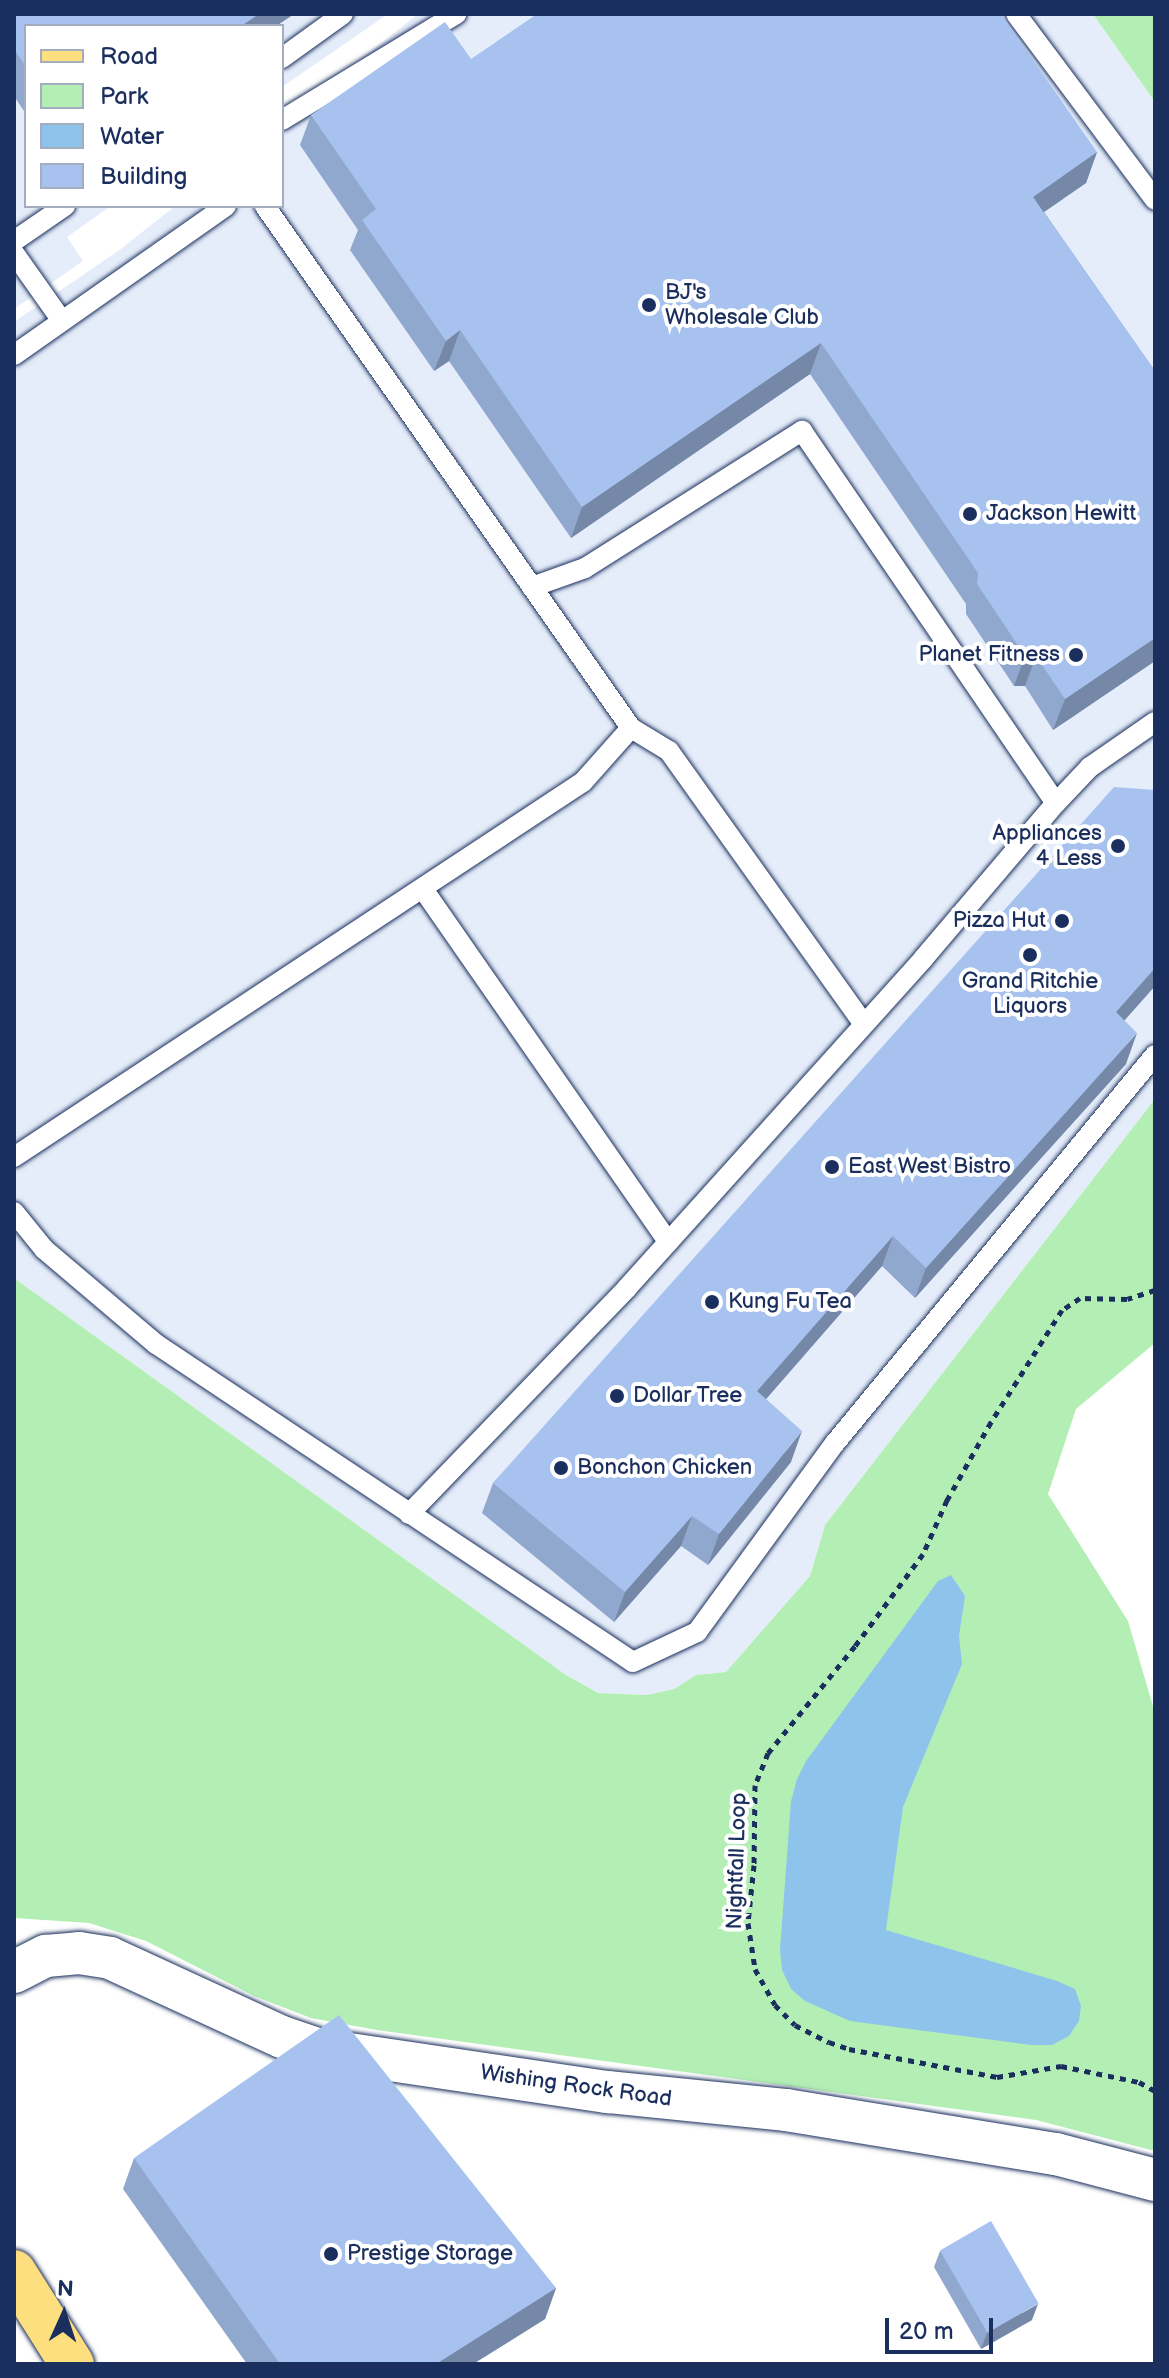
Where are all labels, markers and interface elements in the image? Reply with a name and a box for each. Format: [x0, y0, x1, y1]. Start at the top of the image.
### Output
legend [24, 24, 284, 208]
text: Road [100, 42, 158, 71]
text: Park [100, 82, 148, 111]
text: Water [100, 122, 164, 151]
text: Building [100, 162, 187, 191]
place label: BJ's Wholesale Club [665, 279, 819, 330]
marker: BJ's Wholesale Club [640, 296, 658, 314]
place label: Jackson Hewitt [986, 501, 1136, 527]
marker: Jackson Hewitt [961, 505, 979, 523]
place label: Planet Fitness [919, 642, 1060, 668]
marker: Planet Fitness [1067, 646, 1085, 664]
place label: Appliances 4 Less [992, 820, 1102, 872]
marker: Appliances 4 Less [1109, 837, 1127, 855]
place label: Pizza Hut [953, 908, 1046, 934]
marker: Pizza Hut [1053, 912, 1071, 930]
marker: Grand Ritchie Liquors [1021, 946, 1039, 964]
place label: Grand Ritchie Liquors [962, 968, 1098, 1020]
place label: East West Bistro [848, 1154, 1012, 1180]
marker: East West Bistro [823, 1158, 841, 1176]
place label: Kung Fu Tea [728, 1289, 853, 1315]
marker: Kung Fu Tea [703, 1293, 721, 1311]
place label: Dollar Tree [633, 1383, 743, 1409]
marker: Dollar Tree [608, 1387, 626, 1405]
place label: Bonchon Chicken [577, 1455, 752, 1481]
marker: Bonchon Chicken [552, 1459, 570, 1477]
street label: Nightfall Loop [721, 1792, 753, 1930]
street label: Wishing Rock Road [479, 2059, 673, 2113]
place label: Prestige Storage [347, 2241, 514, 2267]
marker: Prestige Storage [322, 2245, 340, 2263]
north arrow [24, 2274, 104, 2354]
text: N [56, 2276, 74, 2303]
scale bar [889, 2302, 997, 2352]
text: 20 m [899, 2317, 954, 2346]

